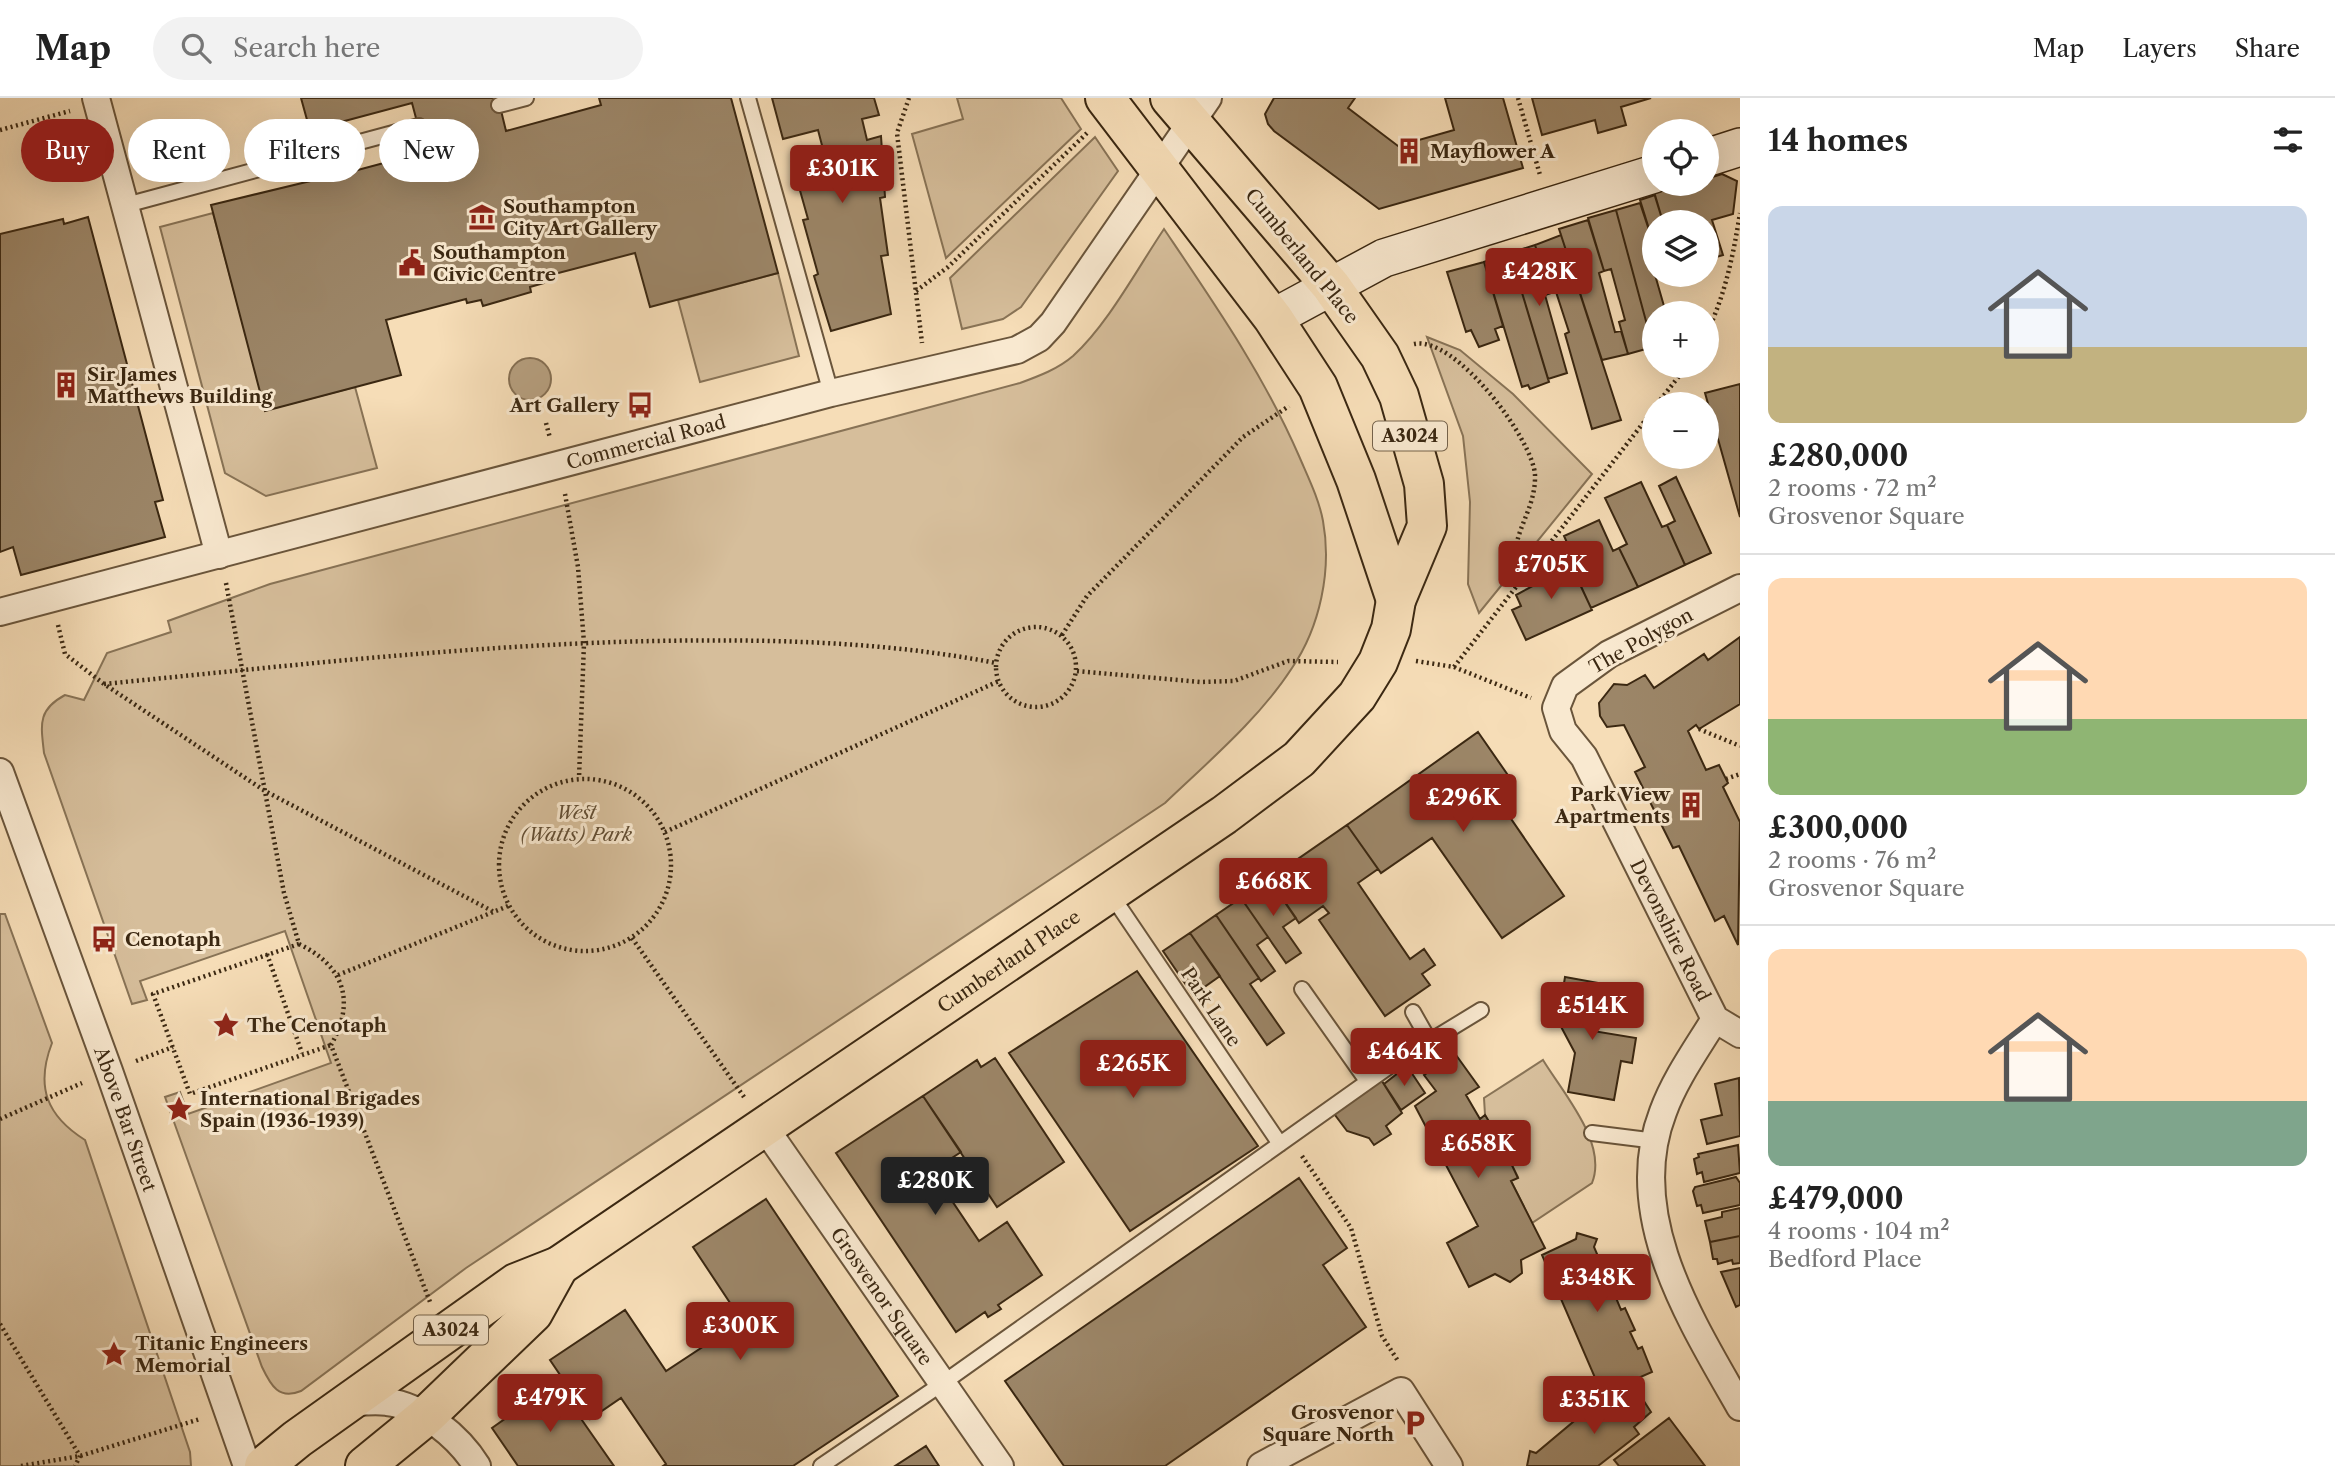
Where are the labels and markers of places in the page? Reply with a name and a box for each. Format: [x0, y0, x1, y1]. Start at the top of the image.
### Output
building icon: Mayflower A [1394, 136, 1424, 166]
place label: Mayflower A [1430, 140, 1556, 163]
pin: £301K [793, 146, 891, 205]
place label: Southampton City Art Gallery [503, 195, 658, 240]
museum icon: Southampton City Art Gallery [467, 202, 497, 232]
place label: Southampton Civic Centre [433, 241, 566, 286]
public building icon: Southampton Civic Centre [397, 248, 427, 278]
pin: £428K [1490, 248, 1588, 308]
place label: Sir James Matthews Building [87, 363, 274, 408]
building icon: Sir James Matthews Building [51, 370, 81, 400]
bus stop icon: Art Gallery [625, 390, 655, 420]
place label: Art Gallery [509, 394, 620, 417]
pin: £705K [1502, 542, 1600, 601]
pin: £296K [1414, 774, 1512, 834]
place label: Park View Apartments [1554, 783, 1671, 828]
building icon: Park View Apartments [1676, 790, 1706, 820]
pin: £668K [1224, 858, 1322, 918]
bus stop icon: Cenotaph [89, 924, 119, 954]
place label: Cenotaph [125, 928, 221, 951]
pin: £514K [1543, 982, 1641, 1042]
place icon: The Cenotaph [211, 1010, 241, 1040]
place label: The Cenotaph [247, 1014, 387, 1037]
pin: £464K [1355, 1028, 1453, 1088]
pin: £265K [1084, 1040, 1182, 1100]
place label: International Brigades Spain (1936-1939) [200, 1087, 420, 1132]
place icon: International Brigades Spain (1936-1939) [164, 1094, 194, 1124]
pin: £658K [1429, 1121, 1527, 1180]
pin: £280K [886, 1158, 984, 1217]
pin: £348K [1548, 1254, 1646, 1314]
pin: £300K [691, 1302, 789, 1362]
place label: Titanic Engineers Memorial [135, 1332, 308, 1377]
place icon: Titanic Engineers Memorial [99, 1339, 129, 1369]
pin: £479K [501, 1374, 599, 1434]
pin: £351K [1545, 1376, 1643, 1436]
place label: Grosvenor Square North [1263, 1401, 1395, 1446]
parking icon: Grosvenor Square North [1400, 1408, 1430, 1438]

